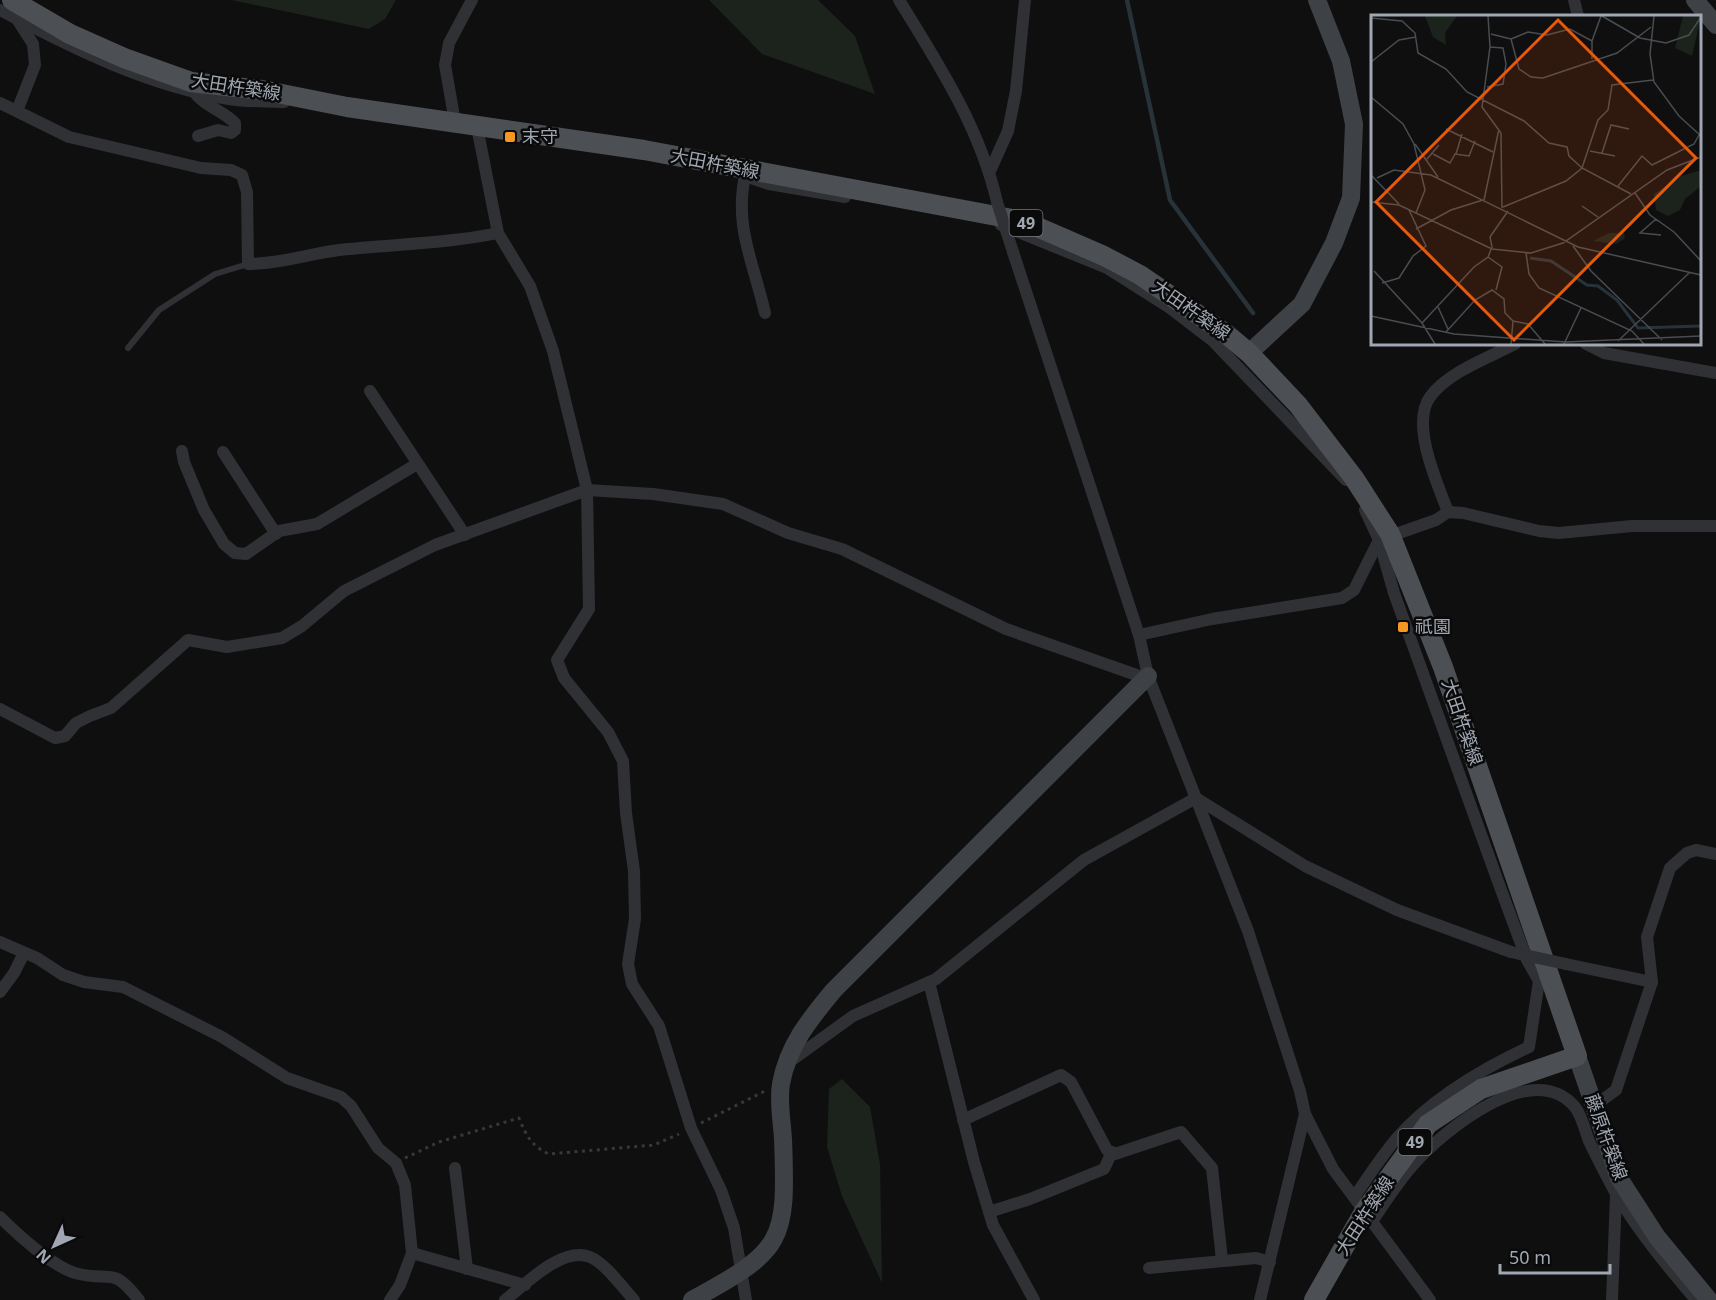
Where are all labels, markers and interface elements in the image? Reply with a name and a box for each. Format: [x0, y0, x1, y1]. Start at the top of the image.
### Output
inset map [1371, 15, 1701, 345]
street label: 大田杵築線 [190, 67, 282, 105]
place label: 末守 [522, 124, 558, 148]
marker: 末守 [503, 130, 517, 144]
street label: 大田杵築線 [669, 143, 762, 183]
road number: 49 [1010, 210, 1042, 236]
street label: 大田杵築線 [1148, 274, 1235, 345]
place label: 祇園 [1415, 614, 1451, 638]
marker: 祇園 [1396, 620, 1410, 634]
street label: 大田杵築線 [1437, 675, 1489, 768]
street label: 藤原杵築線 [1580, 1090, 1634, 1183]
road number: 49 [1398, 1129, 1432, 1155]
street label: 大田杵築線 [1330, 1171, 1399, 1260]
north arrow [24, 1216, 84, 1276]
scale bar [1500, 1237, 1610, 1275]
text: N [31, 1244, 56, 1269]
text: 50 m [1509, 1245, 1551, 1269]

